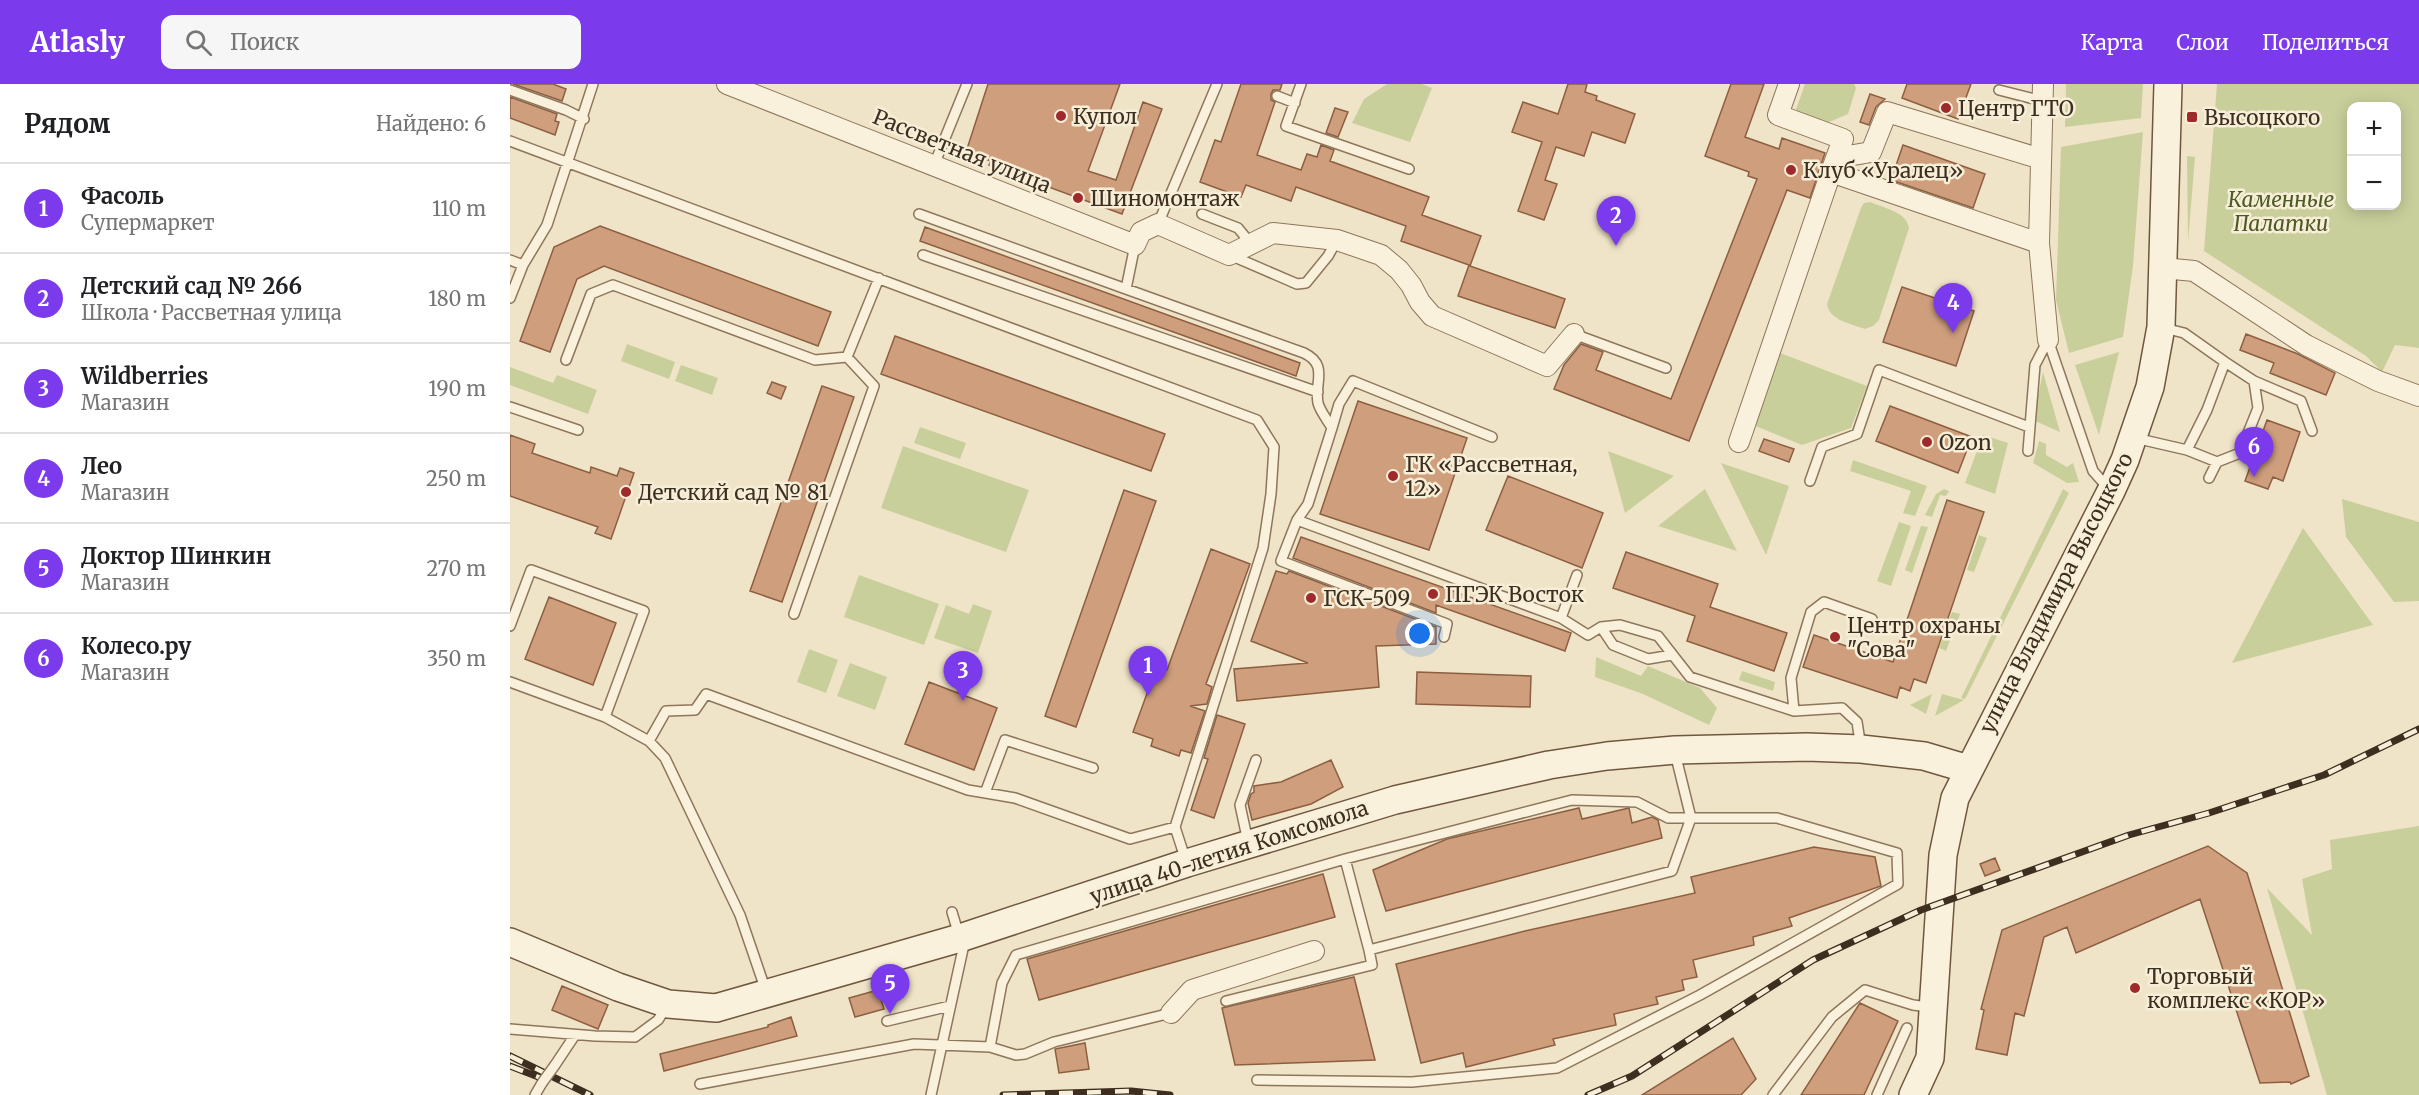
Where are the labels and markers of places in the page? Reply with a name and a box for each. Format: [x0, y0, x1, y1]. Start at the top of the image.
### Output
place label: Центр ГТО [1958, 95, 2074, 122]
marker: Центр ГТО [1939, 101, 1953, 115]
place label: Купол [1073, 103, 1137, 130]
place label: Высоцкого [2204, 104, 2320, 131]
marker: Купол [1054, 109, 1068, 123]
marker: Высоцкого [2185, 110, 2199, 124]
place label: Клуб «Уралец» [1803, 157, 1963, 184]
marker: Клуб «Уралец» [1784, 163, 1798, 177]
place label: Шиномонтаж [1090, 185, 1240, 212]
marker: Шиномонтаж [1071, 191, 1085, 205]
pin: 2 [1596, 196, 1636, 246]
pin: 4 [1934, 284, 1972, 333]
pin: 6 [2234, 428, 2274, 477]
place label: Ozon [1939, 429, 1992, 456]
marker: Ozon [1920, 435, 1934, 449]
place label: ГК «Рассветная, 12» [1405, 451, 1578, 502]
marker: ГК «Рассветная, 12» [1386, 469, 1400, 483]
place label: Детский сад № 81 [638, 479, 828, 506]
marker: Детский сад № 81 [619, 485, 633, 499]
place label: ПГЭК Восток [1445, 581, 1584, 608]
place label: ГСК-509 [1323, 585, 1410, 612]
marker: ПГЭК Восток [1426, 587, 1440, 601]
marker: ГСК-509 [1304, 591, 1318, 605]
place label: Центр охраны "Сова" [1847, 612, 2001, 663]
marker: Центр охраны "Сова" [1828, 630, 1842, 644]
pin: 1 [1128, 646, 1168, 696]
pin: 3 [944, 652, 982, 701]
place label: Торговый комплекс «КОР» [2147, 963, 2325, 1014]
pin: 5 [870, 964, 910, 1014]
marker: Торговый комплекс «КОР» [2128, 981, 2142, 995]

